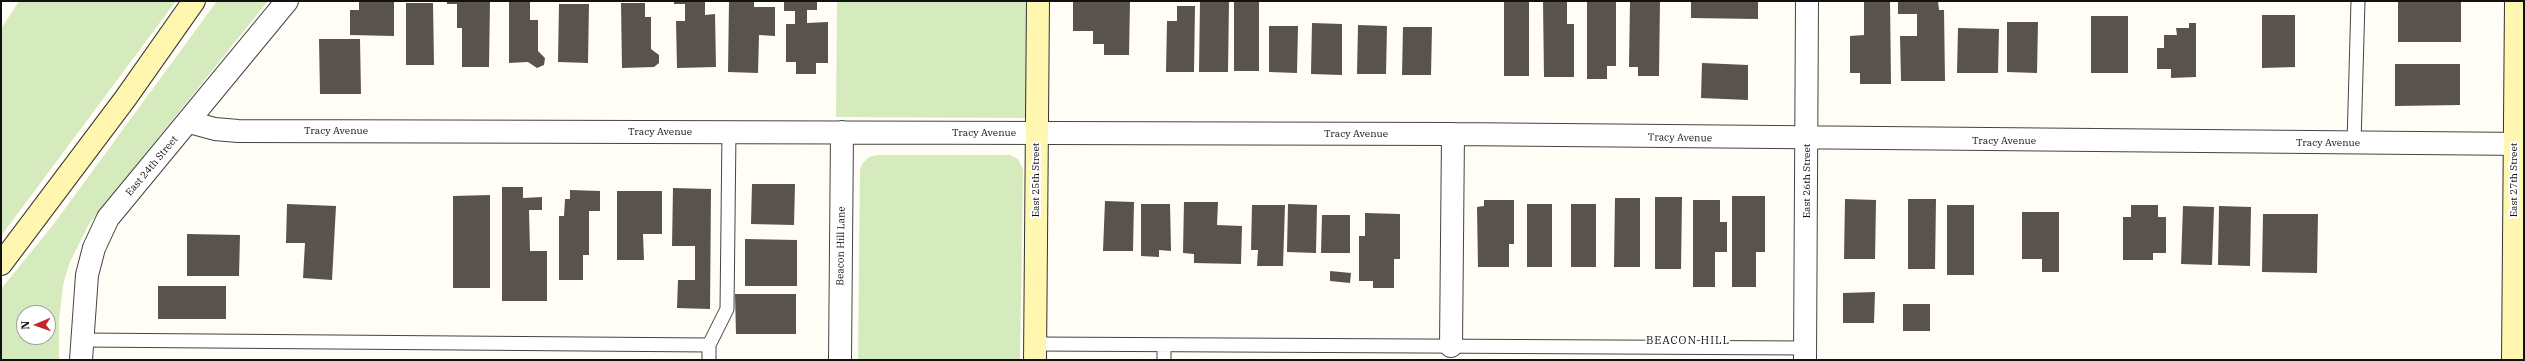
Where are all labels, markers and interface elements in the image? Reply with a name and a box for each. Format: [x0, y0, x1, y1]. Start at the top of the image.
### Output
street label: Tracy Avenue [304, 125, 368, 137]
street label: Tracy Avenue [628, 126, 692, 138]
street label: Tracy Avenue [952, 127, 1016, 139]
street label: Tracy Avenue [1324, 128, 1388, 140]
street label: Tracy Avenue [1648, 131, 1712, 145]
street label: East 24th Street [123, 134, 181, 198]
street label: Tracy Avenue [1972, 135, 2036, 147]
street label: Tracy Avenue [2296, 137, 2360, 149]
street label: East 25th Street [1030, 143, 1042, 217]
street label: East 27th Street [2508, 143, 2520, 217]
street label: East 26th Street [1801, 144, 1813, 218]
street label: Beacon Hill Lane [834, 206, 848, 286]
north arrow [16, 305, 56, 345]
text: N [18, 321, 32, 330]
district label: BEACON HILL [1646, 334, 1730, 348]

